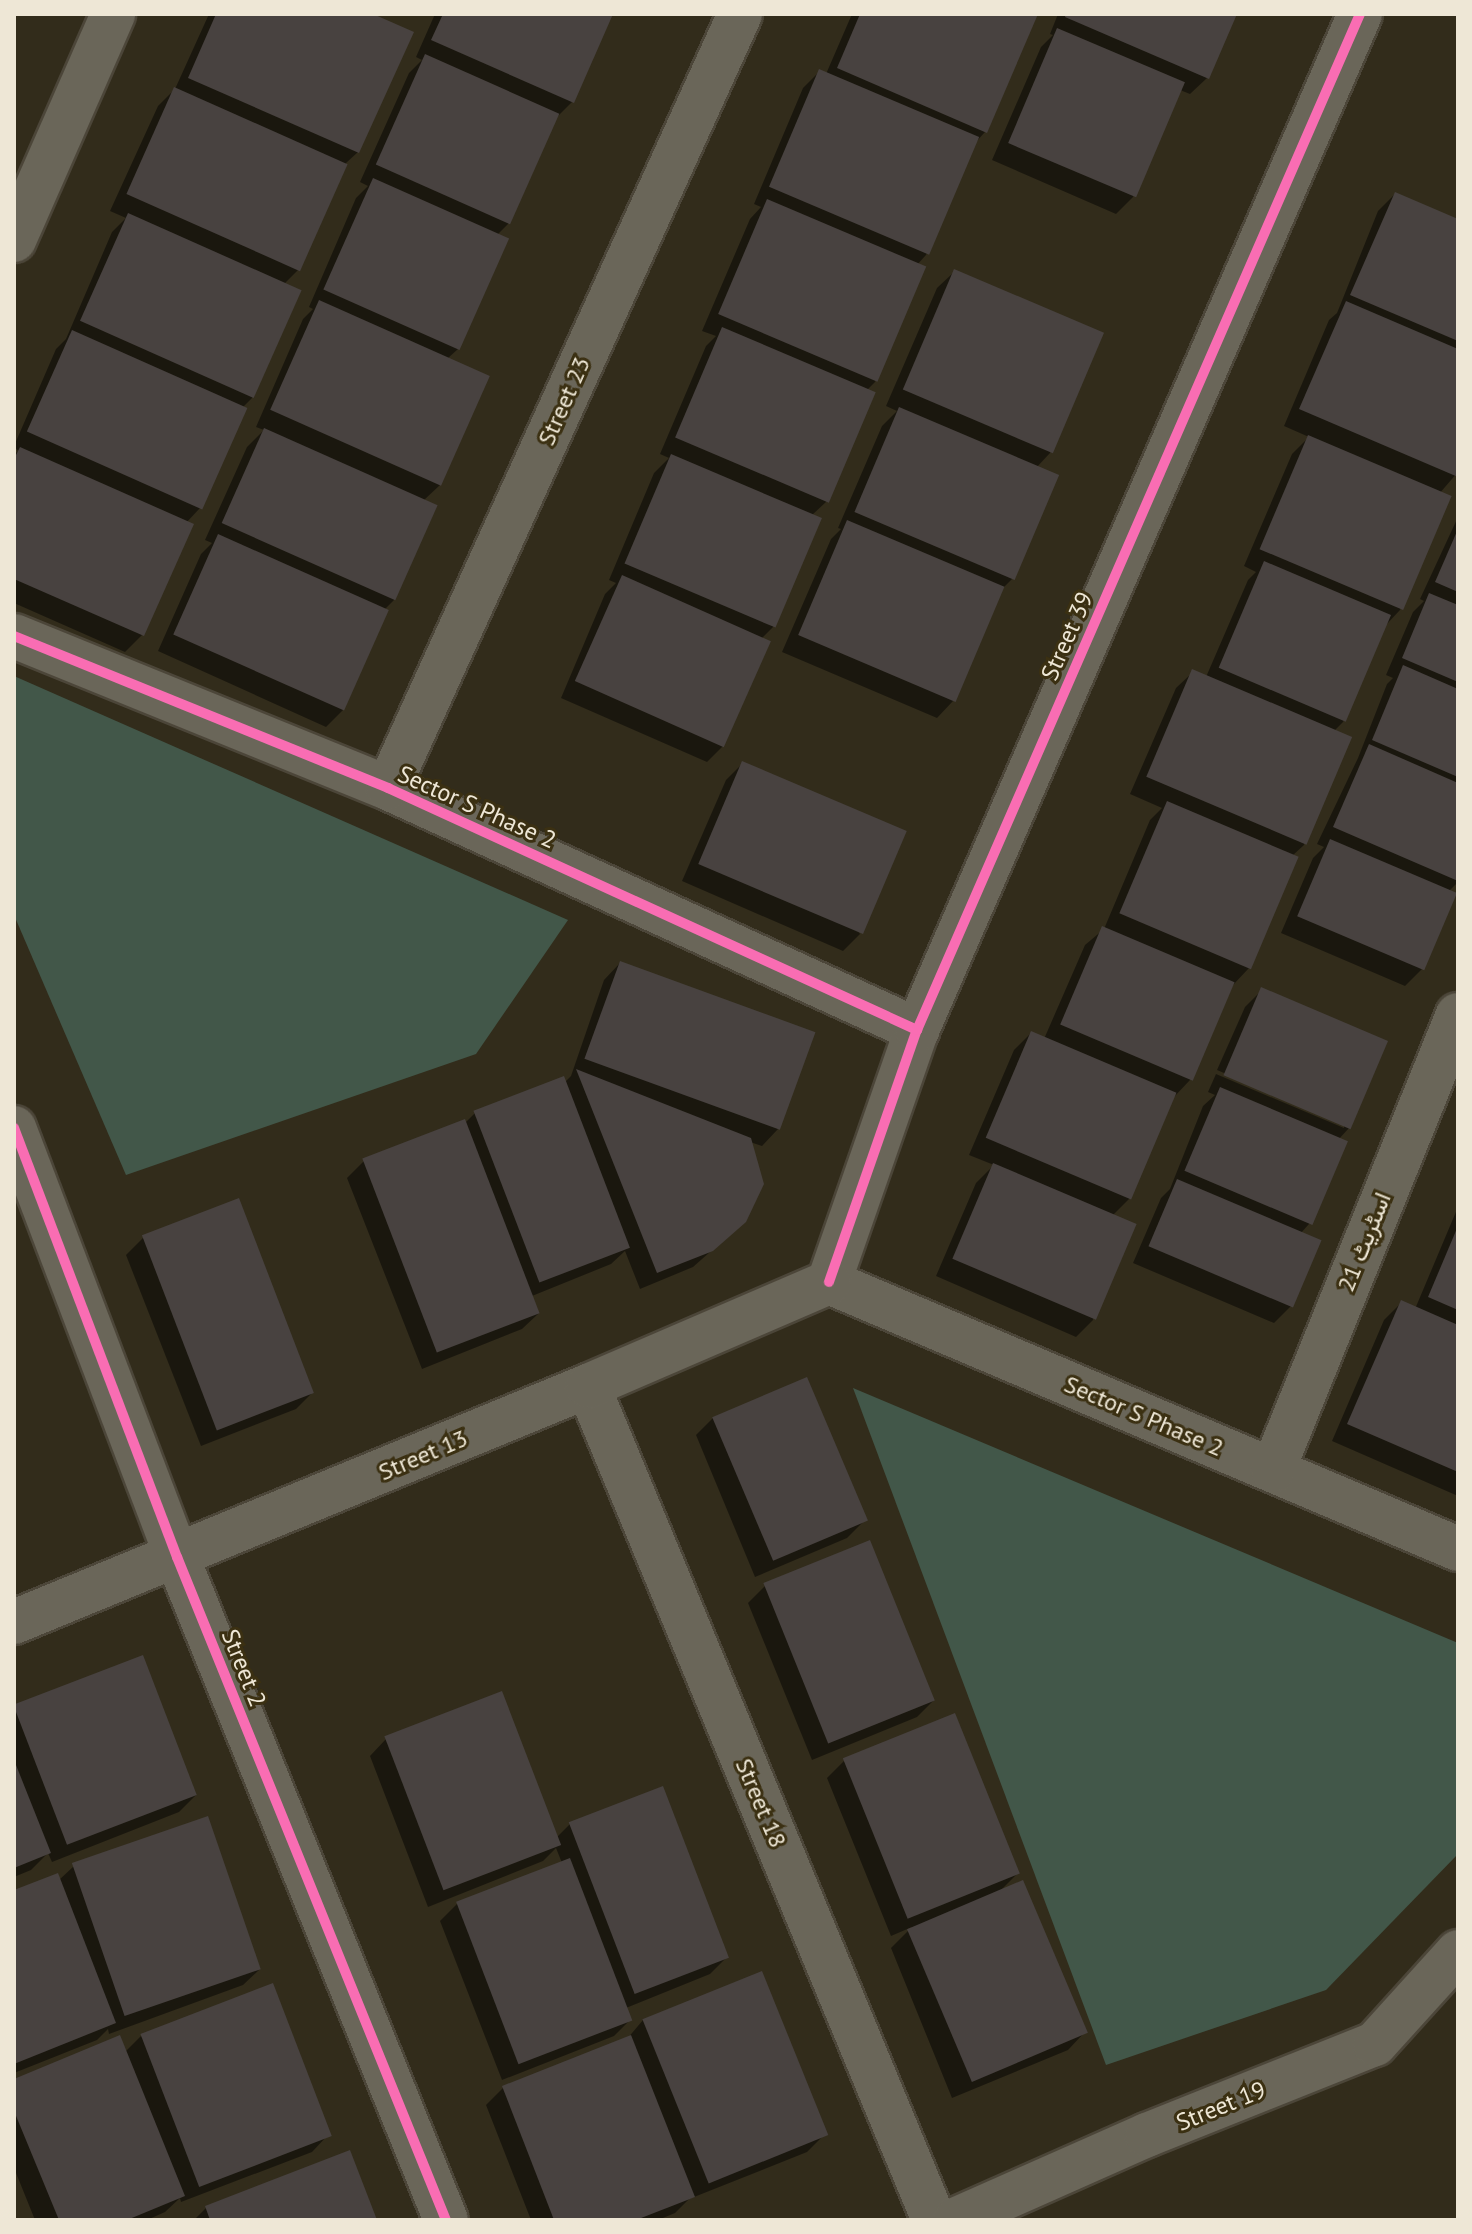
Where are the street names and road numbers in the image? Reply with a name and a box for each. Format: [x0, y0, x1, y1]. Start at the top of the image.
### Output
street label: Street 23 [532, 352, 596, 450]
street label: Street 39 [1035, 587, 1099, 685]
street label: Sector S Phase 2 [393, 759, 561, 855]
street label: اسٹریٹ 21 [1331, 1188, 1397, 1296]
street label: Sector S Phase 2 [1060, 1369, 1228, 1463]
street label: Street 13 [374, 1423, 472, 1487]
street label: Street 2 [216, 1625, 272, 1711]
street label: Street 18 [729, 1754, 793, 1852]
street label: Street 19 [1172, 2075, 1270, 2137]

